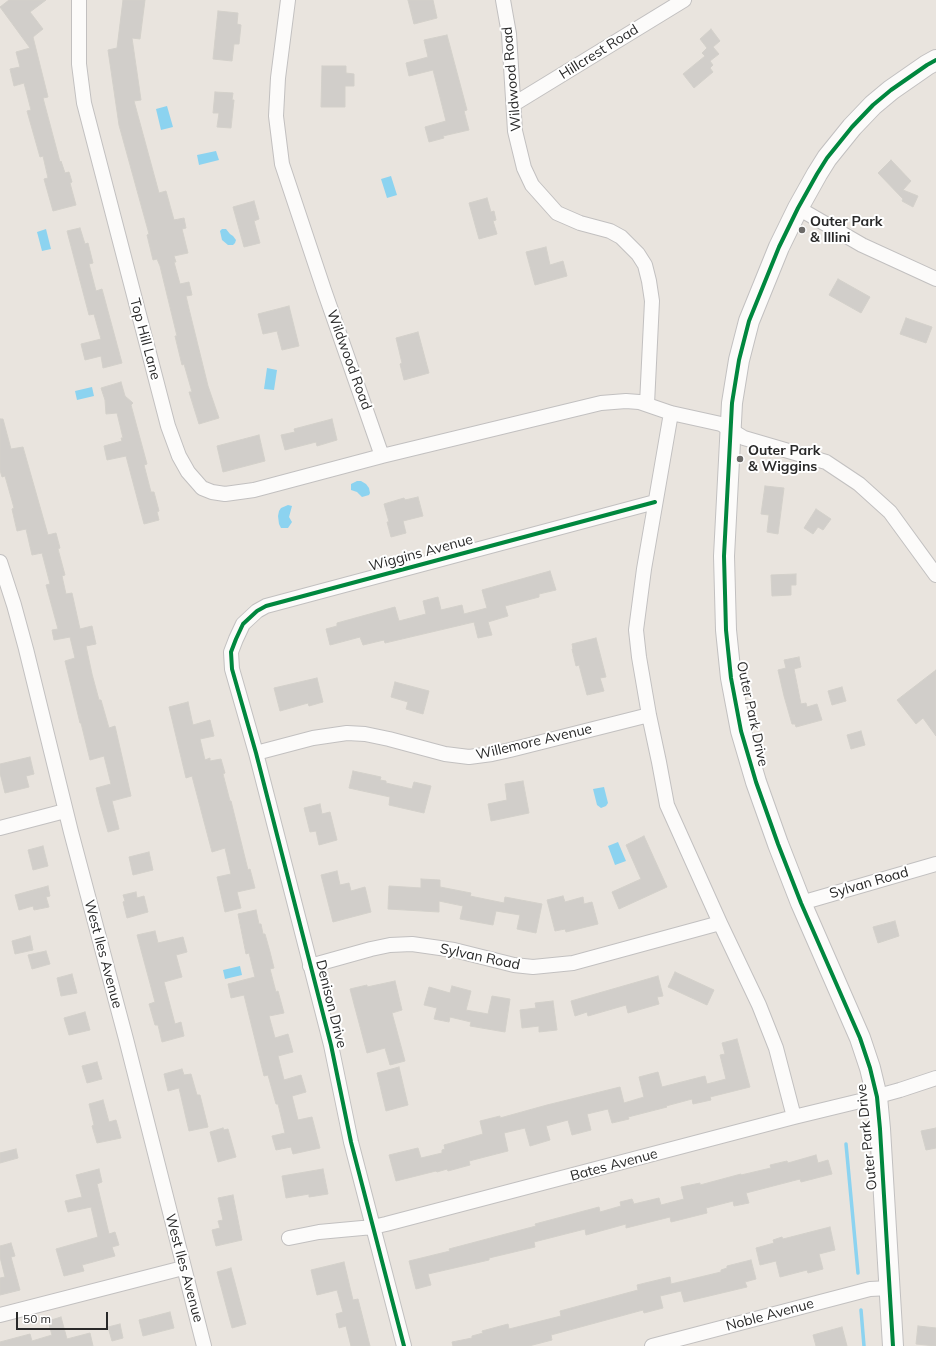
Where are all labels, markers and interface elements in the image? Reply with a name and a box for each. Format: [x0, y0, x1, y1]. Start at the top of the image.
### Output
street label: Hillcrest Road [556, 21, 642, 83]
street label: Wildwood Road [499, 26, 525, 132]
place label: Outer Park & Illini [810, 214, 883, 246]
marker: Outer Park & Illini [797, 225, 807, 235]
street label: Top Hill Lane [126, 296, 164, 382]
street label: Wildwood Road [323, 308, 375, 412]
place label: Outer Park & Wiggins [748, 443, 821, 476]
marker: Outer Park & Wiggins [735, 454, 745, 464]
street label: Wiggins Avenue [367, 531, 475, 575]
street label: Outer Park Drive [733, 660, 771, 768]
street label: Willemore Avenue [474, 720, 594, 764]
street label: Sylvan Road [828, 864, 910, 902]
street label: West Iles Avenue [80, 898, 126, 1010]
street label: Sylvan Road [439, 940, 521, 974]
street label: Denison Drive [312, 958, 350, 1050]
street label: Outer Park Drive [853, 1083, 881, 1191]
street label: Bates Avenue [568, 1145, 660, 1185]
street label: West Iles Avenue [161, 1212, 207, 1324]
street label: Noble Avenue [724, 1295, 816, 1335]
scale bar [18, 1304, 110, 1330]
text: 50 m [23, 1311, 51, 1326]

